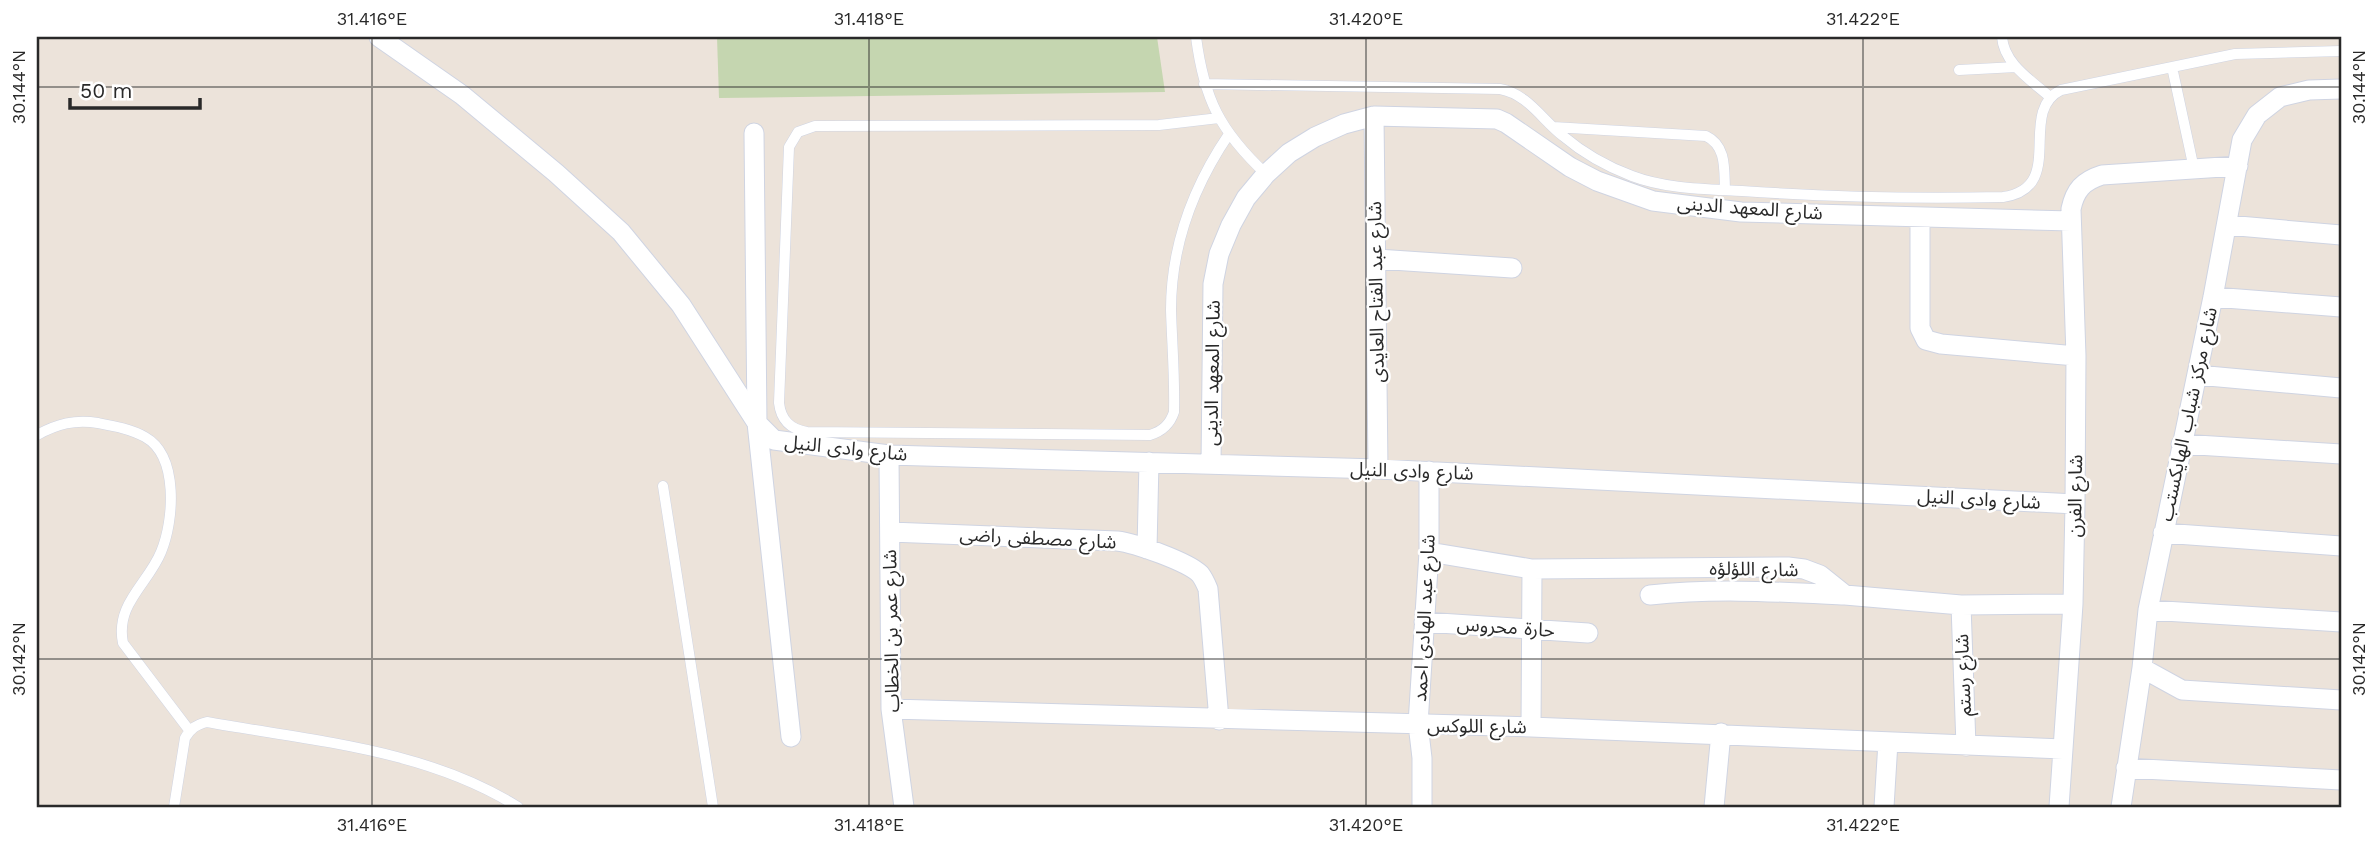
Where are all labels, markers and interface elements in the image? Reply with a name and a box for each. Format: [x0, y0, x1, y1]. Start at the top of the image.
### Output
text: 31.416°E [337, 8, 407, 29]
text: 31.418°E [834, 8, 904, 29]
text: 31.420°E [1329, 8, 1403, 29]
text: 31.422°E [1826, 8, 1900, 29]
text: 30.144°N [8, 50, 29, 124]
text: 30.144°N [2348, 50, 2369, 124]
scale bar [70, 66, 200, 110]
text: 50 m [80, 78, 132, 103]
street label: شارع المعهد الدينى [1676, 191, 1824, 227]
street label: شارع عبد الفتاح العايدى [1363, 201, 1391, 383]
street label: شارع المعهد الدينى [1199, 300, 1227, 446]
street label: شارع مركز شباب الهايكستب [2154, 305, 2224, 524]
street label: شارع وادى النيل [783, 430, 909, 468]
street label: شارع الفرن [2063, 454, 2089, 538]
street label: شارع وادى النيل [1350, 457, 1474, 487]
street label: شارع وادى النيل [1917, 484, 2041, 516]
street label: شارع مصطفى راضى [959, 522, 1117, 556]
street label: شارع عبد الهادى احمد [1408, 534, 1442, 702]
street label: شارع عمر بن الخطاب [878, 549, 906, 713]
street label: شارع اللؤلؤه [1709, 557, 1799, 583]
street label: حارة محروس [1456, 612, 1556, 642]
text: 30.142°N [8, 622, 29, 696]
text: 30.142°N [2348, 622, 2369, 696]
street label: شارع رستم [1950, 633, 1979, 717]
street label: شارع اللوكس [1427, 714, 1527, 740]
text: 31.416°E [337, 814, 407, 835]
text: 31.418°E [834, 814, 904, 835]
text: 31.420°E [1329, 814, 1403, 835]
text: 31.422°E [1826, 814, 1900, 835]

